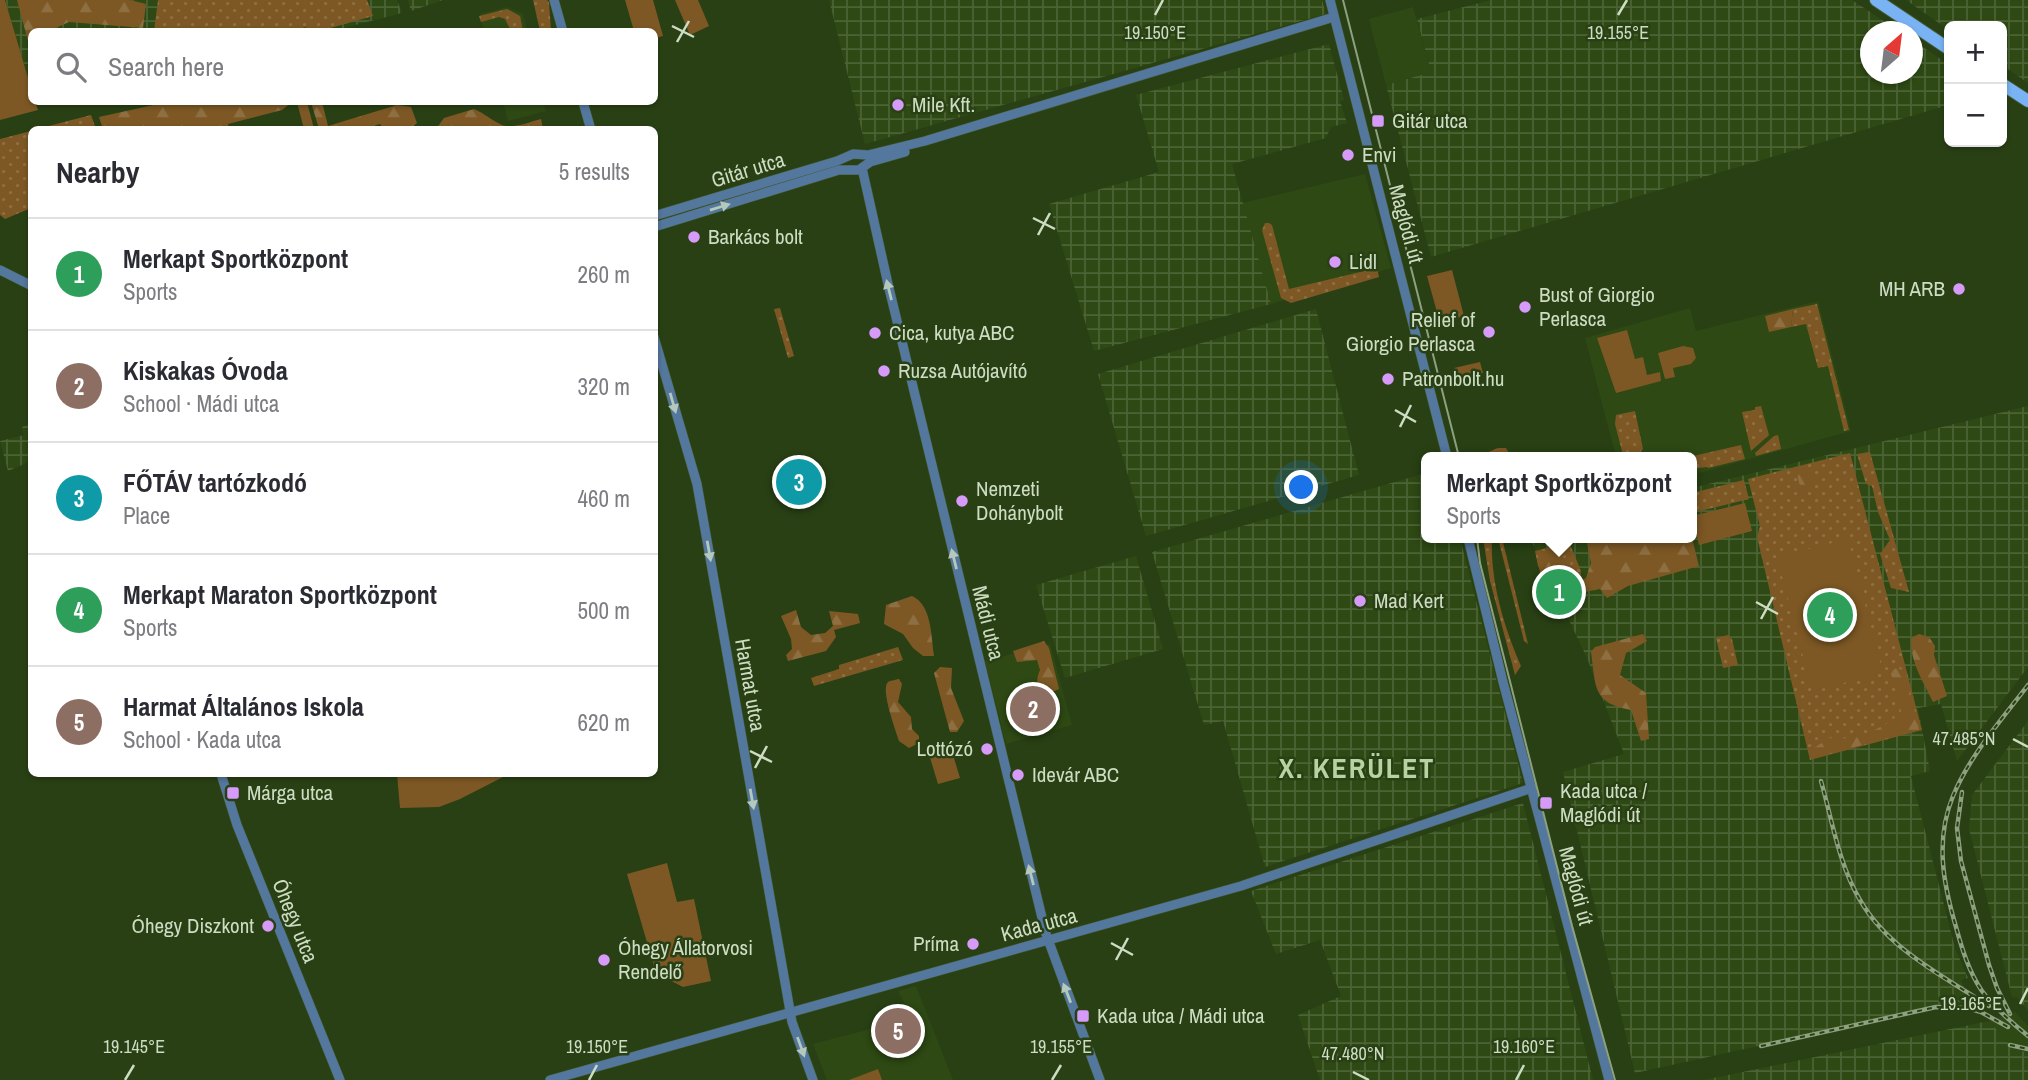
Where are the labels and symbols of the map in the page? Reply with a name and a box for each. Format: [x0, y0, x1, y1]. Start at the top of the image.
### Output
text: 19.150°E [1124, 20, 1186, 45]
text: 19.155°E [1587, 20, 1649, 45]
north arrow [1860, 21, 1923, 84]
place label: Mile Kft. [912, 90, 975, 119]
marker: Mile Kft. [890, 97, 906, 113]
place label: Gitár utca [1392, 106, 1468, 135]
marker: Gitár utca [1370, 113, 1386, 129]
place label: Envi [1362, 140, 1396, 169]
street label: Gitár utca [707, 144, 789, 194]
marker: Envi [1340, 147, 1356, 163]
street label: Maglódi út [1382, 181, 1431, 267]
one-way arrow [709, 201, 730, 211]
place label: Barkács bolt [708, 222, 803, 251]
marker: Barkács bolt [686, 229, 702, 245]
place label: Lidl [1349, 247, 1377, 276]
marker: Lidl [1327, 254, 1343, 270]
place label: MH ARB [1879, 274, 1945, 303]
one-way arrow [883, 279, 894, 301]
place label: Bust of Giorgio Perlasca [1539, 280, 1655, 333]
marker: MH ARB [1951, 281, 1967, 297]
marker: Bust of Giorgio Perlasca [1517, 299, 1533, 315]
place label: Relief of Giorgio Perlasca [1346, 305, 1475, 358]
place label: Cica, kutya ABC [889, 318, 1014, 347]
marker: Relief of Giorgio Perlasca [1481, 324, 1497, 340]
marker: Cica, kutya ABC [867, 325, 883, 341]
place label: Ruzsa Autójavító [898, 356, 1027, 385]
marker: Ruzsa Autójavító [876, 363, 892, 379]
place label: Patronbolt.hu [1402, 364, 1504, 393]
marker: Patronbolt.hu [1380, 371, 1396, 387]
one-way arrow [669, 393, 679, 414]
pin: 3 [776, 456, 822, 508]
your location [1284, 470, 1318, 504]
place label: Nemzeti Dohánybolt [976, 474, 1063, 527]
marker: Nemzeti Dohánybolt [954, 493, 970, 509]
one-way arrow [704, 540, 715, 562]
one-way arrow [948, 548, 959, 570]
pin: 1 [1536, 566, 1582, 618]
street label: Mádi utca [965, 583, 1012, 663]
place label: Mad Kert [1374, 586, 1444, 615]
pin: 4 [1807, 589, 1853, 641]
marker: Mad Kert [1352, 593, 1368, 609]
street label: Harmat utca [728, 636, 773, 734]
pin: 2 [1010, 683, 1056, 735]
text: 47.485°N [1933, 726, 1996, 751]
place label: Lottózó [917, 734, 973, 763]
marker: Lottózó [979, 741, 995, 757]
district label: X. KERÜLET [1279, 749, 1435, 787]
place label: Idevár ABC [1032, 760, 1119, 789]
marker: Idevár ABC [1010, 767, 1026, 783]
place label: Kada utca / Maglódi út [1560, 776, 1647, 829]
place label: Márga utca [247, 778, 334, 807]
marker: Márga utca [225, 785, 241, 801]
one-way arrow [747, 788, 758, 810]
marker: Kada utca / Maglódi út [1538, 795, 1554, 811]
street label: Maglódi út [1552, 843, 1601, 929]
one-way arrow [1025, 864, 1036, 886]
street label: Óhegy utca [266, 875, 326, 967]
street label: Kada utca [998, 900, 1080, 949]
place label: Óhegy Diszkont [131, 911, 254, 940]
marker: Óhegy Diszkont [260, 918, 276, 934]
place label: Príma [913, 929, 959, 958]
place label: Óhegy Állatorvosi Rendelő [618, 933, 753, 986]
marker: Príma [965, 936, 981, 952]
marker: Óhegy Állatorvosi Rendelő [596, 952, 612, 968]
one-way arrow [1061, 983, 1072, 1004]
text: 19.165°E [1940, 991, 2002, 1016]
place label: Kada utca / Mádi utca [1097, 1001, 1265, 1030]
pin: 5 [875, 1005, 921, 1057]
marker: Kada utca / Mádi utca [1075, 1008, 1091, 1024]
text: 19.145°E [103, 1034, 165, 1059]
text: 19.150°E [566, 1034, 628, 1059]
text: 19.155°E [1030, 1034, 1092, 1059]
text: 19.160°E [1493, 1034, 1555, 1059]
one-way arrow [796, 1036, 807, 1057]
text: 47.480°N [1322, 1041, 1385, 1066]

